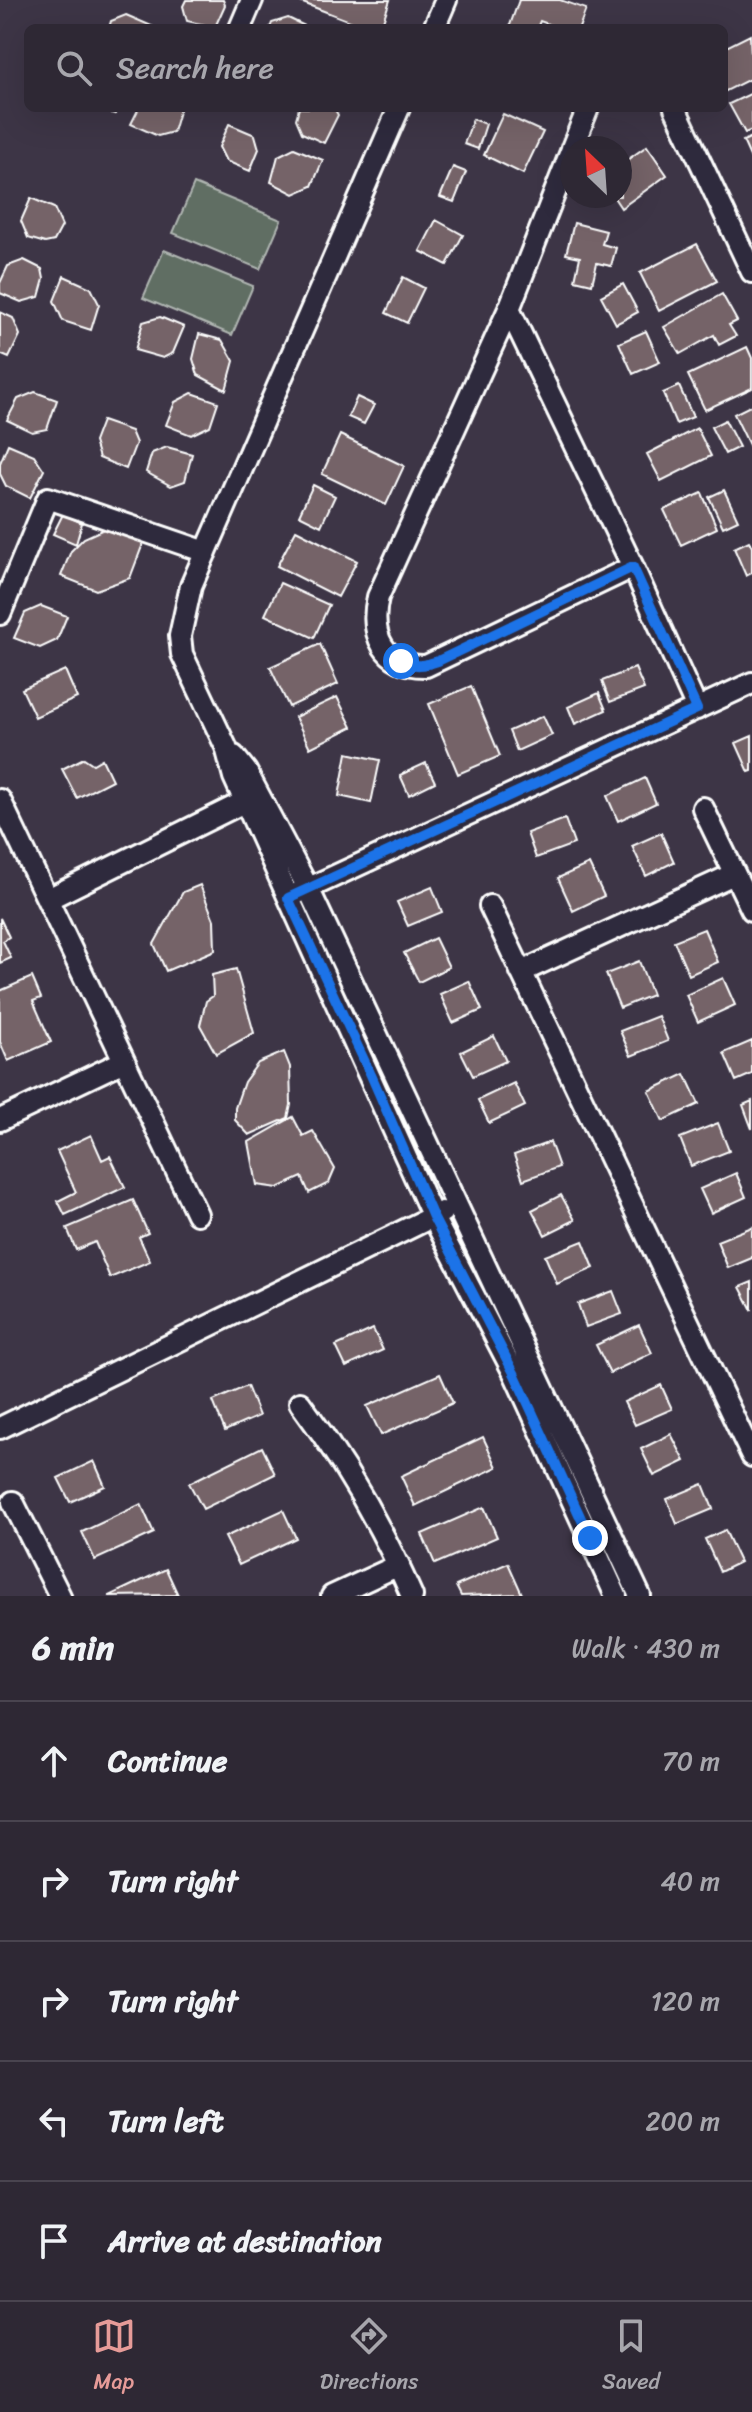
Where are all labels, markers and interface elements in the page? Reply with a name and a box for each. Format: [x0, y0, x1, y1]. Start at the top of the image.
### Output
search box [24, 24, 728, 112]
text: Search here [116, 41, 274, 95]
icon: search [52, 46, 96, 90]
north arrow [560, 136, 632, 208]
route start [383, 643, 419, 679]
route end [572, 1520, 608, 1556]
text: 6 min [32, 1618, 114, 1678]
text: Walk · 430 m [572, 1625, 720, 1671]
text: Continue [108, 1734, 227, 1788]
text: 70 m [662, 1738, 720, 1784]
icon: ahead [32, 1739, 76, 1783]
text: Turn right [108, 1854, 238, 1908]
text: 40 m [661, 1858, 720, 1904]
icon: right [32, 1859, 76, 1903]
text: Turn right [108, 1974, 238, 2028]
text: 120 m [651, 1978, 720, 2024]
icon: right [32, 1979, 76, 2023]
text: Turn left [108, 2094, 224, 2148]
text: 200 m [645, 2098, 720, 2144]
icon: left [32, 2099, 76, 2143]
text: Arrive at destination [108, 2214, 382, 2268]
icon: arrive [32, 2219, 76, 2263]
tab: Map [92, 2314, 136, 2401]
tab: Directions [320, 2314, 418, 2401]
tab: Saved [602, 2314, 660, 2401]

